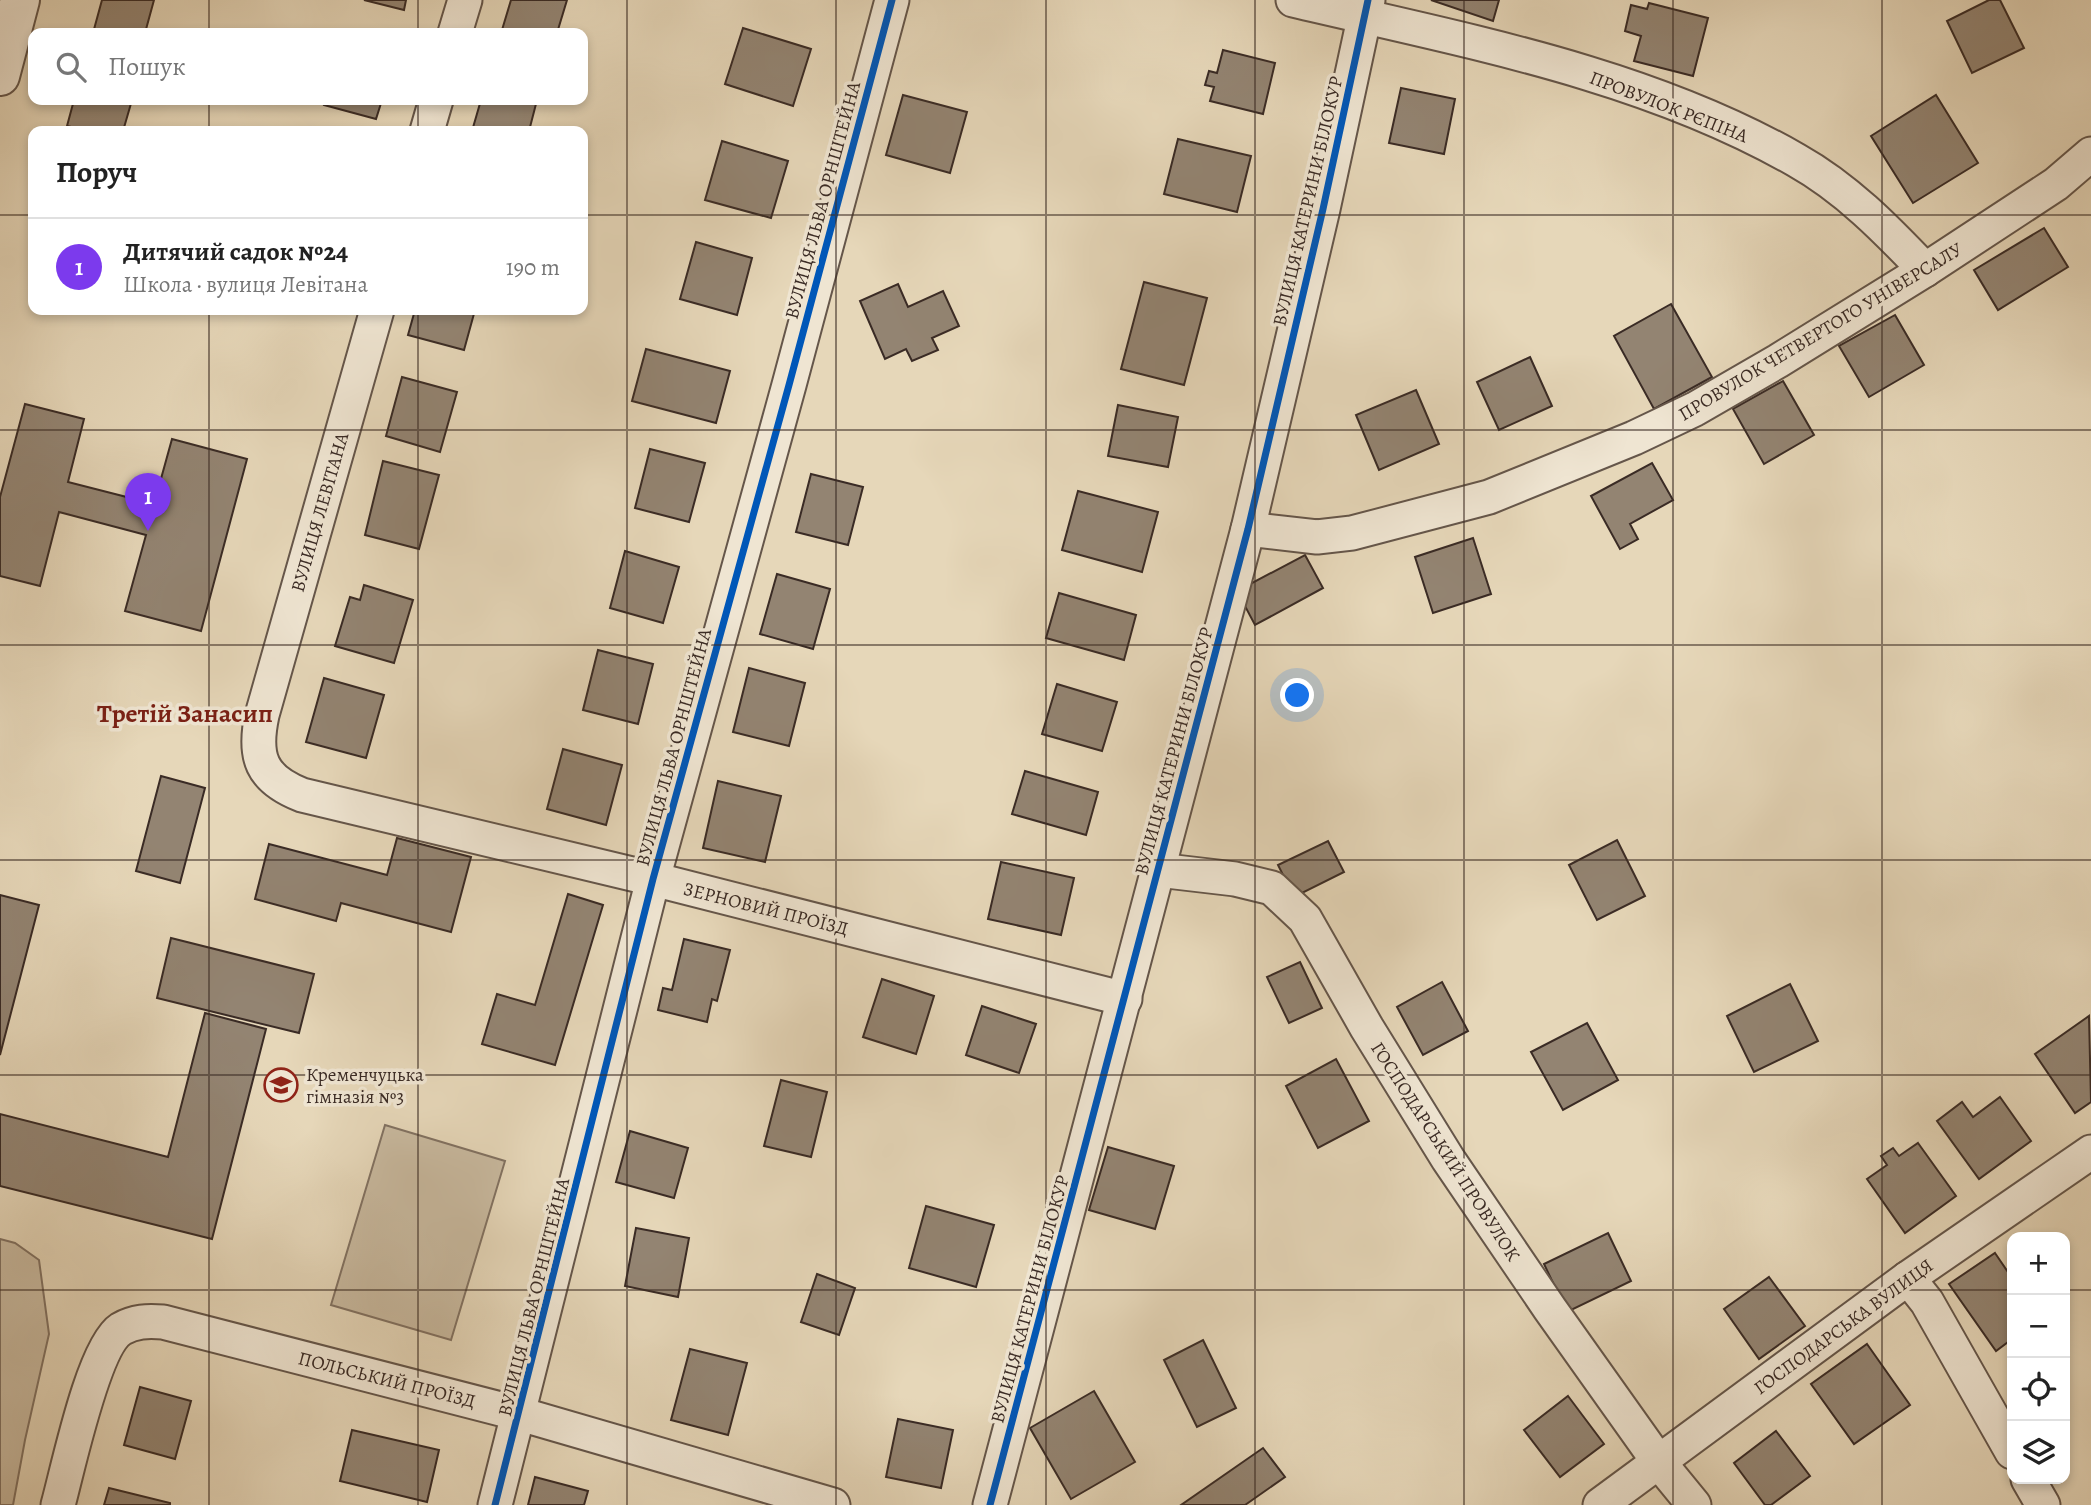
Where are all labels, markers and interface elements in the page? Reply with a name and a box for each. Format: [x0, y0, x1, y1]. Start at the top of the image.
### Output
search box [28, 28, 588, 105]
icon: search [52, 48, 90, 86]
text: Пошук [108, 49, 186, 84]
street label: ПРОВУЛОК РЄПІНА [1586, 65, 1752, 149]
street label: ВУЛИЦЯ КАТЕРИНИ БІЛОКУР [1267, 73, 1350, 329]
street label: ВУЛИЦЯ ЛЬВА ОРНШТЕЙНА [779, 78, 867, 322]
text: Поруч [56, 152, 137, 192]
text: Дитячий садок №24 [123, 234, 348, 269]
street label: ПРОВУЛОК ЧЕТВЕРТОГО УНІВЕРСАЛУ [1674, 236, 1967, 427]
text: 1 [75, 252, 83, 283]
text: 190 m [506, 252, 560, 283]
text: Школа · вулиця Левітана [123, 269, 368, 300]
street label: ВУЛИЦЯ ЛЕВІТАНА [285, 429, 355, 595]
pin: 1 [125, 473, 171, 531]
street label: ВУЛИЦЯ КАТЕРИНИ БІЛОКУР [1128, 624, 1220, 878]
street label: ВУЛИЦЯ ЛЬВА ОРНШТЕЙНА [630, 625, 718, 869]
your location [1280, 678, 1314, 712]
district label: Третій Занасип [97, 696, 273, 731]
street label: ЗЕРНОВИЙ ПРОЇЗД [681, 876, 851, 942]
street label: ГОСПОДАРСЬКИЙ ПРОВУЛОК [1364, 1037, 1526, 1266]
place label: Кременчуцька гімназія №3 [306, 1062, 424, 1110]
school or university icon: Кременчуцька гімназія №3 [262, 1066, 300, 1104]
street label: ВУЛИЦЯ КАТЕРИНИ БІЛОКУР [984, 1172, 1076, 1426]
street label: ВУЛИЦЯ ЛЬВА ОРНШТЕЙНА [492, 1174, 576, 1419]
map controls [2007, 1232, 2070, 1484]
button: + [2007, 1232, 2070, 1295]
street label: ГОСПОДАРСЬКА ВУЛИЦЯ [1749, 1253, 1939, 1401]
button: − [2007, 1295, 2070, 1358]
street label: ПОЛЬСЬКИЙ ПРОЇЗД [295, 1345, 478, 1415]
button: locate [2007, 1358, 2070, 1421]
button: layers [2007, 1421, 2070, 1484]

